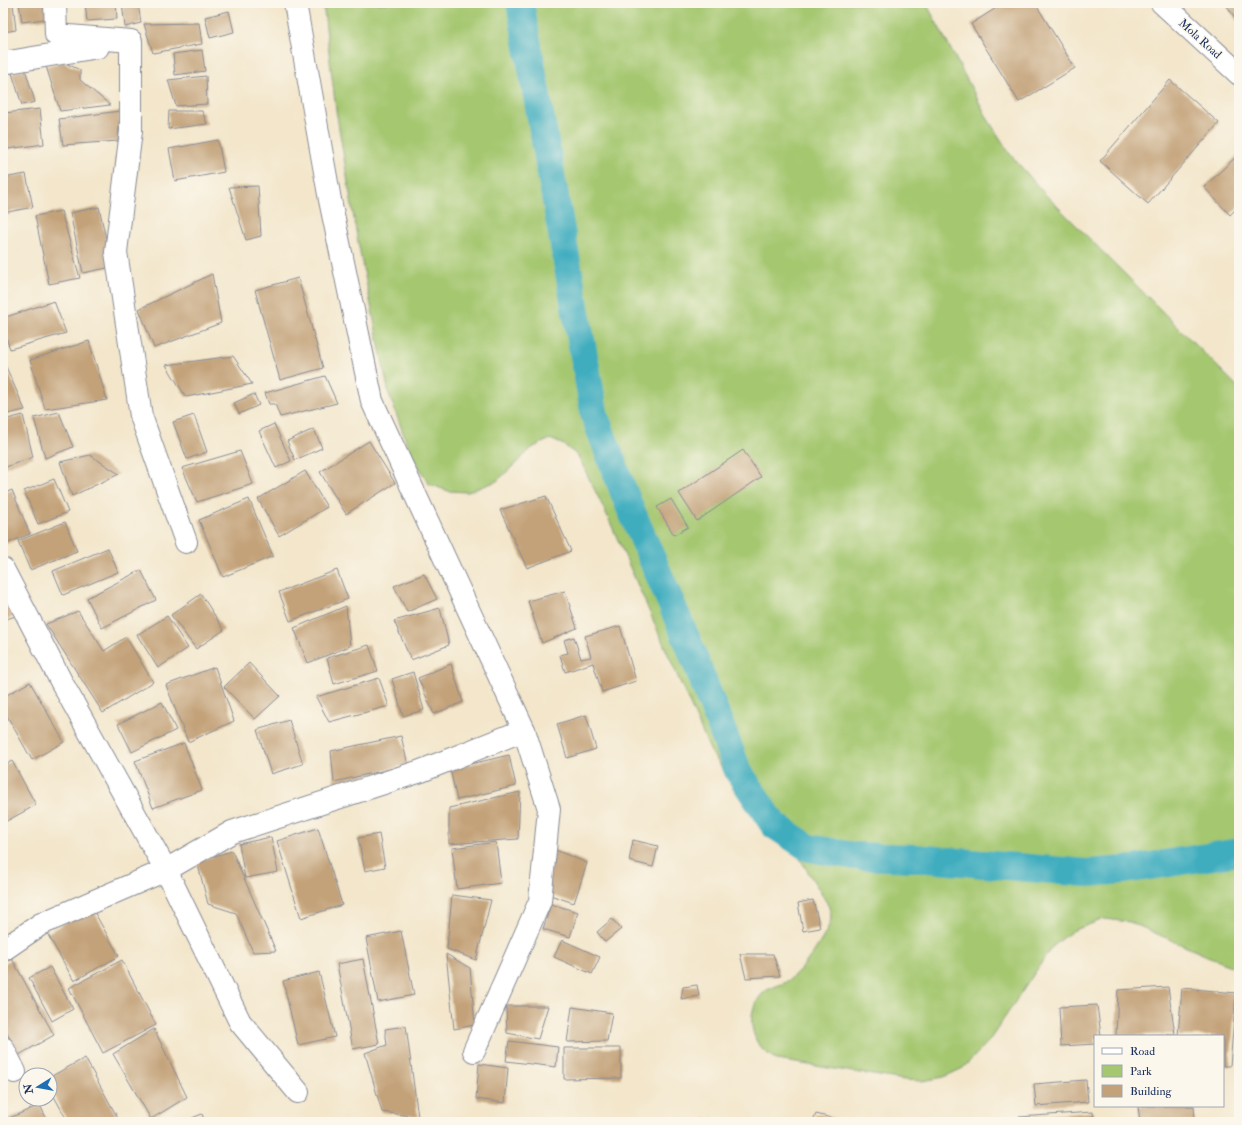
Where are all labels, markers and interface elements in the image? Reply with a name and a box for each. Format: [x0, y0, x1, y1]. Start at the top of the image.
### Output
street label: Mola Road [1175, 16, 1225, 62]
legend [1094, 1035, 1224, 1107]
text: Road [1130, 1044, 1155, 1059]
text: Park [1130, 1064, 1152, 1079]
north arrow [18, 1067, 58, 1107]
text: N [21, 1082, 36, 1096]
text: Building [1130, 1084, 1173, 1099]

